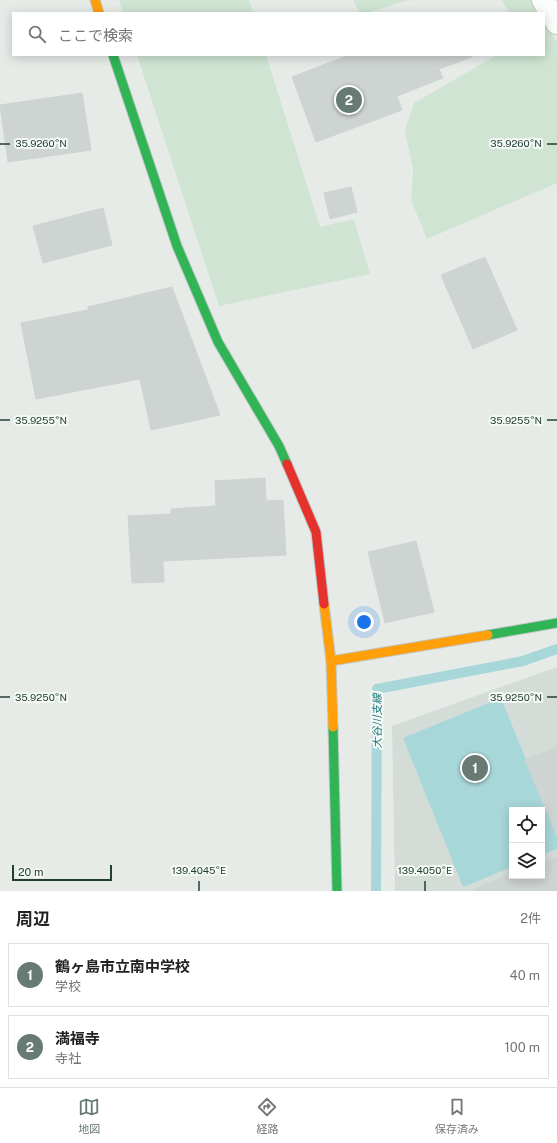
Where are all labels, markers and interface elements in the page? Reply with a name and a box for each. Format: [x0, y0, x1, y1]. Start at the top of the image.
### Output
search box [12, 12, 545, 56]
icon: search [26, 23, 48, 45]
text: ここで検索 [58, 27, 133, 44]
pin: 2 [336, 85, 362, 115]
text: 35.9260°N [15, 137, 67, 149]
text: 35.9260°N [490, 137, 542, 149]
text: 35.9255°N [15, 414, 67, 426]
text: 35.9255°N [490, 414, 542, 426]
your location [354, 612, 374, 632]
text: 35.9250°N [15, 691, 67, 703]
text: 35.9250°N [490, 691, 542, 703]
water label: 大谷川支線 [371, 692, 383, 749]
pin: 1 [462, 753, 488, 783]
map controls [509, 807, 545, 879]
button: locate [509, 807, 545, 843]
button: layers [509, 843, 545, 879]
scale bar [12, 863, 112, 882]
text: 139.4045°E [172, 864, 226, 876]
text: 139.4050°E [398, 864, 452, 876]
text: 20 m [18, 866, 43, 878]
text: 周辺 [16, 909, 50, 929]
text: 2件 [520, 911, 541, 926]
text: 鶴ヶ島市立南中学校 [55, 958, 190, 975]
text: 1 [27, 968, 33, 983]
text: 40 m [509, 968, 540, 983]
text: 学校 [55, 979, 81, 994]
text: 満福寺 [55, 1030, 100, 1047]
text: 2 [26, 1040, 34, 1055]
text: 100 m [504, 1040, 540, 1055]
text: 寺社 [55, 1051, 81, 1066]
tab: 地図 [78, 1096, 100, 1136]
tab: 経路 [256, 1096, 278, 1136]
tab: 保存済み [435, 1096, 479, 1136]

